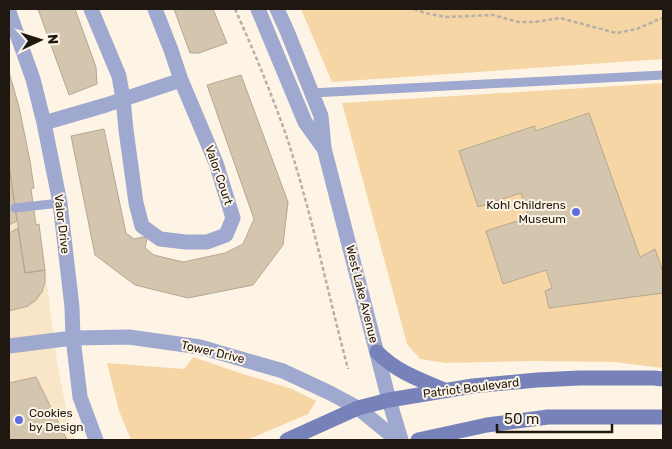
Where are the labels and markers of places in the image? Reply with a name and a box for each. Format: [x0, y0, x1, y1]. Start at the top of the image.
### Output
place label: Kohl Childrens Museum [486, 198, 566, 226]
marker: Kohl Childrens Museum [570, 206, 582, 218]
place label: Cookies by Design [29, 406, 84, 434]
marker: Cookies by Design [13, 414, 25, 426]

